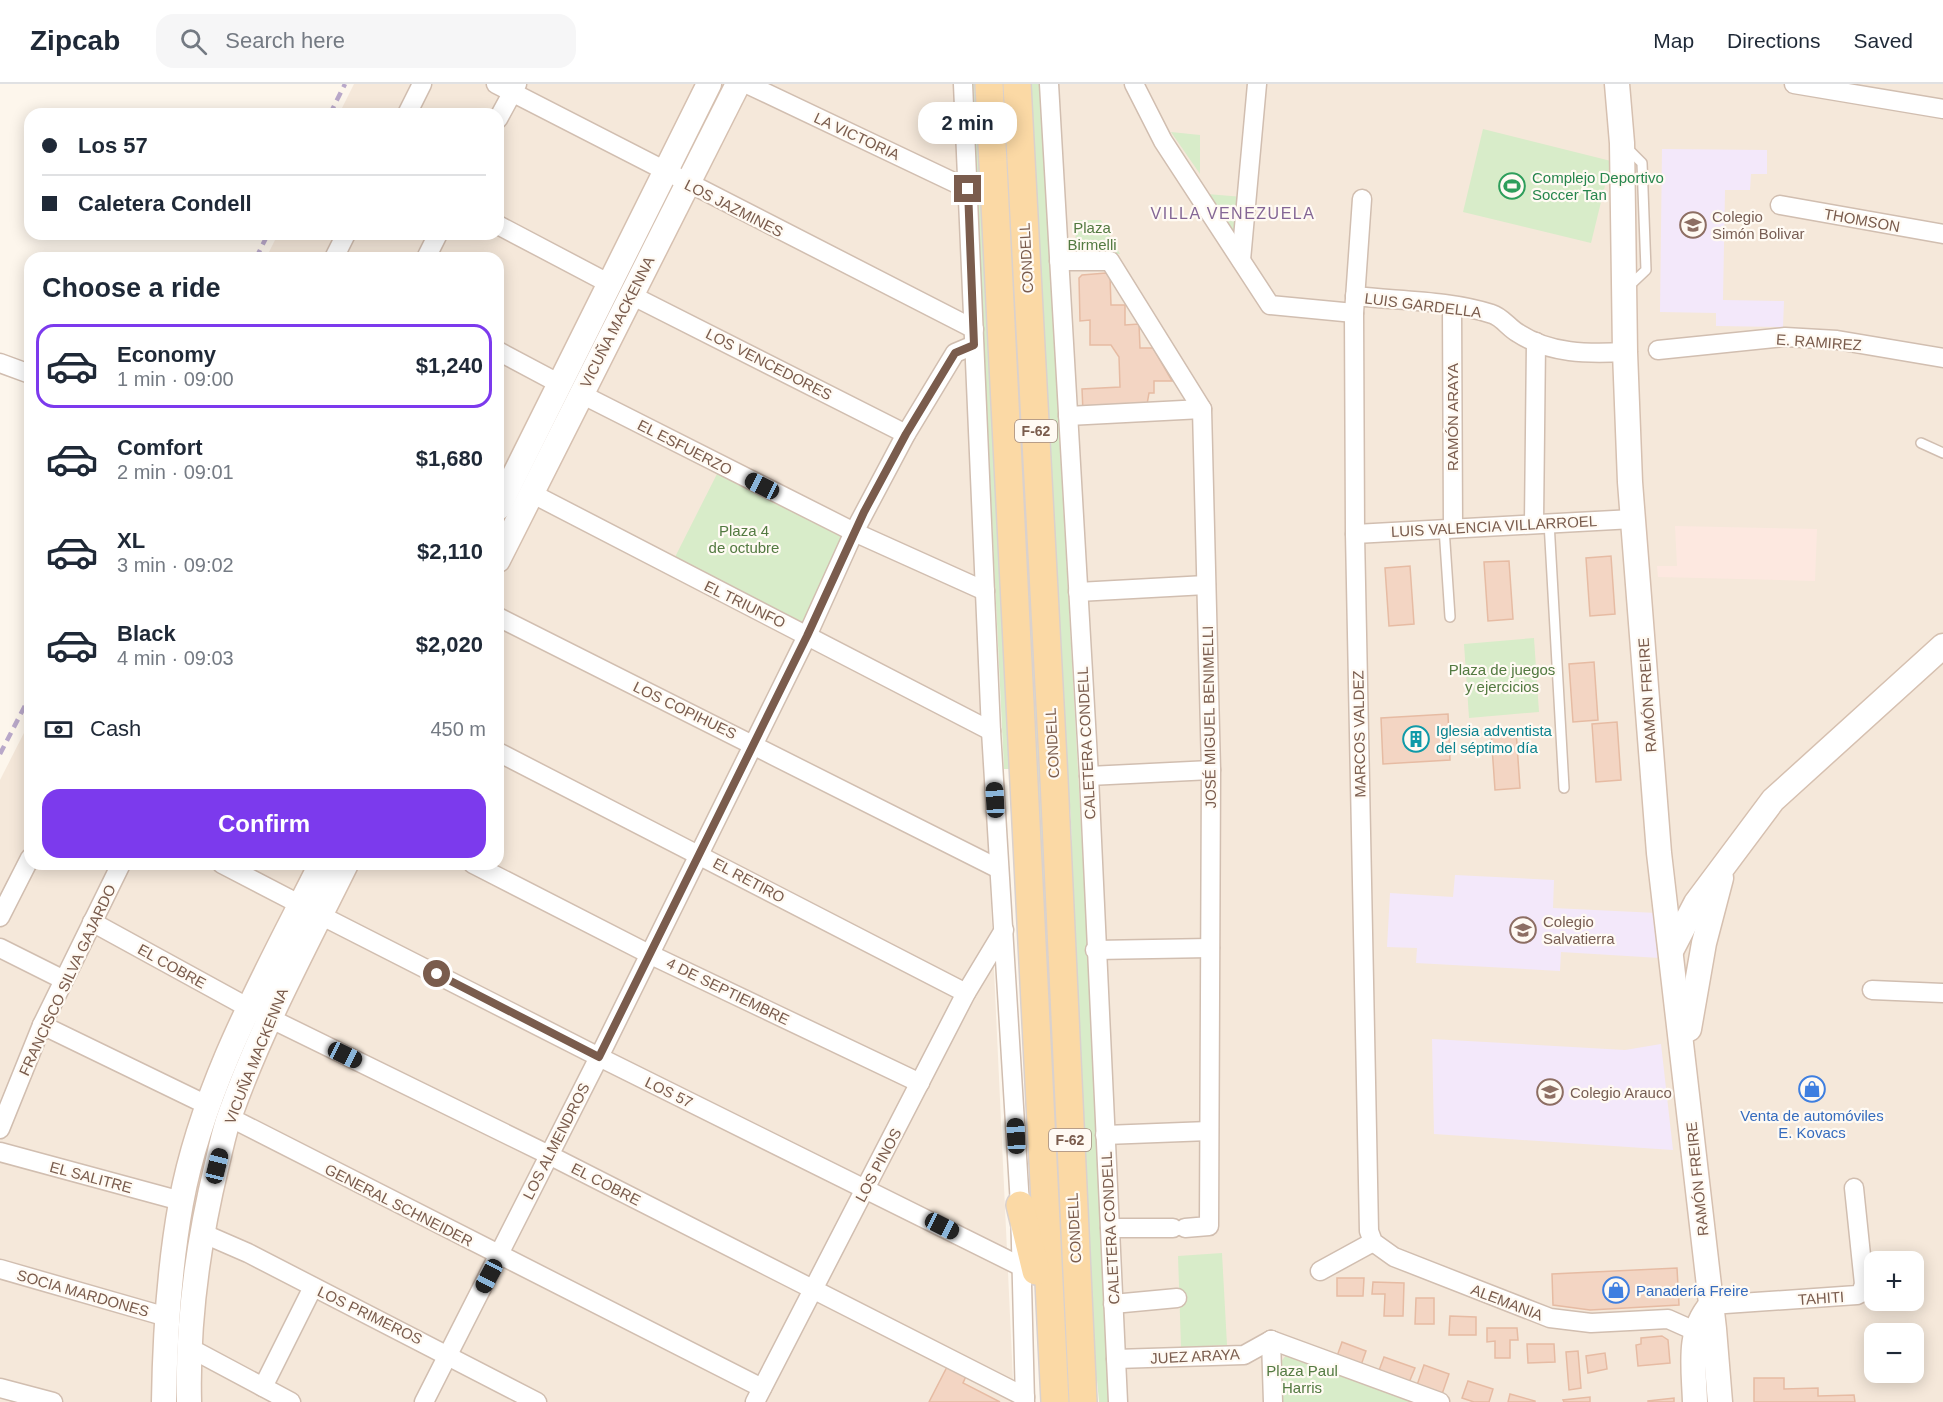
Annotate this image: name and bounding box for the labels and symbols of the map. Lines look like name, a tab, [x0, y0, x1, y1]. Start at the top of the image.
callout: 2 min	[918, 102, 1018, 144]
street label: LA VICTORIA	[812, 109, 902, 163]
place label: Complejo Deportivo Soccer Tan	[1532, 169, 1664, 203]
sports icon: Complejo Deportivo Soccer Tan	[1497, 171, 1527, 201]
route end	[954, 175, 981, 202]
street label: LOS JAZMINES	[682, 176, 786, 240]
district label: VILLA VENEZUELA	[1151, 205, 1315, 222]
street label: THOMSON	[1823, 205, 1901, 235]
place label: Colegio Simón Bolivar	[1712, 208, 1805, 242]
school or university icon: Colegio Simón Bolivar	[1678, 210, 1708, 240]
park label: Plaza Birmelli	[1067, 219, 1117, 253]
street label: CONDELL	[1016, 222, 1036, 294]
street label: VICUÑA MACKENNA	[577, 254, 657, 390]
street label: LUIS GARDELLA	[1364, 289, 1482, 321]
street label: LOS VENCEDORES	[703, 325, 835, 403]
street label: E. RAMIREZ	[1776, 331, 1862, 353]
street label: RAMÓN ARAYA	[1444, 363, 1461, 471]
street label: EL ESFUERZO	[635, 416, 735, 478]
road number: F-62	[1015, 420, 1057, 442]
car	[742, 470, 782, 502]
street label: LUIS VALENCIA VILLARROEL	[1390, 512, 1598, 540]
park label: Plaza 4 de octubre	[709, 522, 779, 556]
street label: EL TRIUNFO	[702, 577, 788, 631]
street label: JOSÉ MIGUEL BENIMELLI	[1199, 625, 1219, 809]
street label: RAMÓN FREIRE	[1635, 637, 1659, 753]
park label: Plaza de juegos y ejercicios	[1449, 661, 1555, 695]
street label: CALETERA CONDELL	[1073, 666, 1099, 820]
street label: MARCOS VALDEZ	[1349, 670, 1369, 798]
street label: LOS COPIHUES	[631, 678, 739, 742]
street label: CONDELL	[1042, 707, 1062, 779]
place label: Iglesia adventista del séptimo día	[1436, 722, 1553, 756]
building icon: Iglesia adventista del séptimo día	[1401, 724, 1431, 754]
car	[985, 782, 1005, 818]
street label: EL RETIRO	[710, 854, 788, 906]
street label: FRANCISCO SILVA GAJARDO	[15, 882, 119, 1078]
place label: Colegio Salvatierra	[1543, 913, 1615, 947]
school or university icon: Colegio Salvatierra	[1508, 915, 1538, 945]
street label: EL COBRE	[135, 940, 209, 992]
street label: 4 DE SEPTIEMBRE	[664, 954, 792, 1028]
route start	[423, 960, 450, 987]
street label: VICUÑA MACKENNA	[221, 986, 291, 1126]
car	[325, 1039, 365, 1071]
street label: LOS 57	[642, 1073, 696, 1111]
shop icon: Venta de automóviles E. Kovacs	[1797, 1074, 1827, 1104]
school or university icon: Colegio Arauco	[1535, 1077, 1565, 1107]
street label: LOS ALMENDROS	[519, 1080, 593, 1202]
place label: Colegio Arauco	[1570, 1084, 1672, 1101]
place label: Venta de automóviles E. Kovacs	[1740, 1107, 1884, 1141]
car	[1006, 1118, 1026, 1154]
street label: RAMÓN FREIRE	[1683, 1121, 1711, 1237]
street label: LOS PINOS	[852, 1125, 904, 1205]
road number: F-62	[1049, 1129, 1091, 1151]
car	[204, 1146, 230, 1186]
street label: CALETERA CONDELL	[1097, 1151, 1123, 1305]
street label: EL SALITRE	[48, 1158, 134, 1196]
street label: EL COBRE	[569, 1159, 643, 1209]
street label: GENERAL SCHNEIDER	[322, 1160, 476, 1250]
street label: CONDELL	[1064, 1192, 1084, 1264]
car	[922, 1210, 962, 1242]
car	[473, 1256, 505, 1296]
street label: SOCIA MARDONES	[15, 1266, 151, 1320]
shop icon: Panadería Freire	[1601, 1275, 1631, 1305]
street label: ALEMANIA	[1469, 1280, 1545, 1324]
street label: LOS PRIMEROS	[315, 1282, 425, 1348]
place label: Panadería Freire	[1636, 1282, 1749, 1299]
street label: TAHITI	[1797, 1288, 1845, 1308]
street label: JUEZ ARAYA	[1150, 1345, 1240, 1367]
park label: Plaza Paul Harris	[1266, 1362, 1338, 1396]

